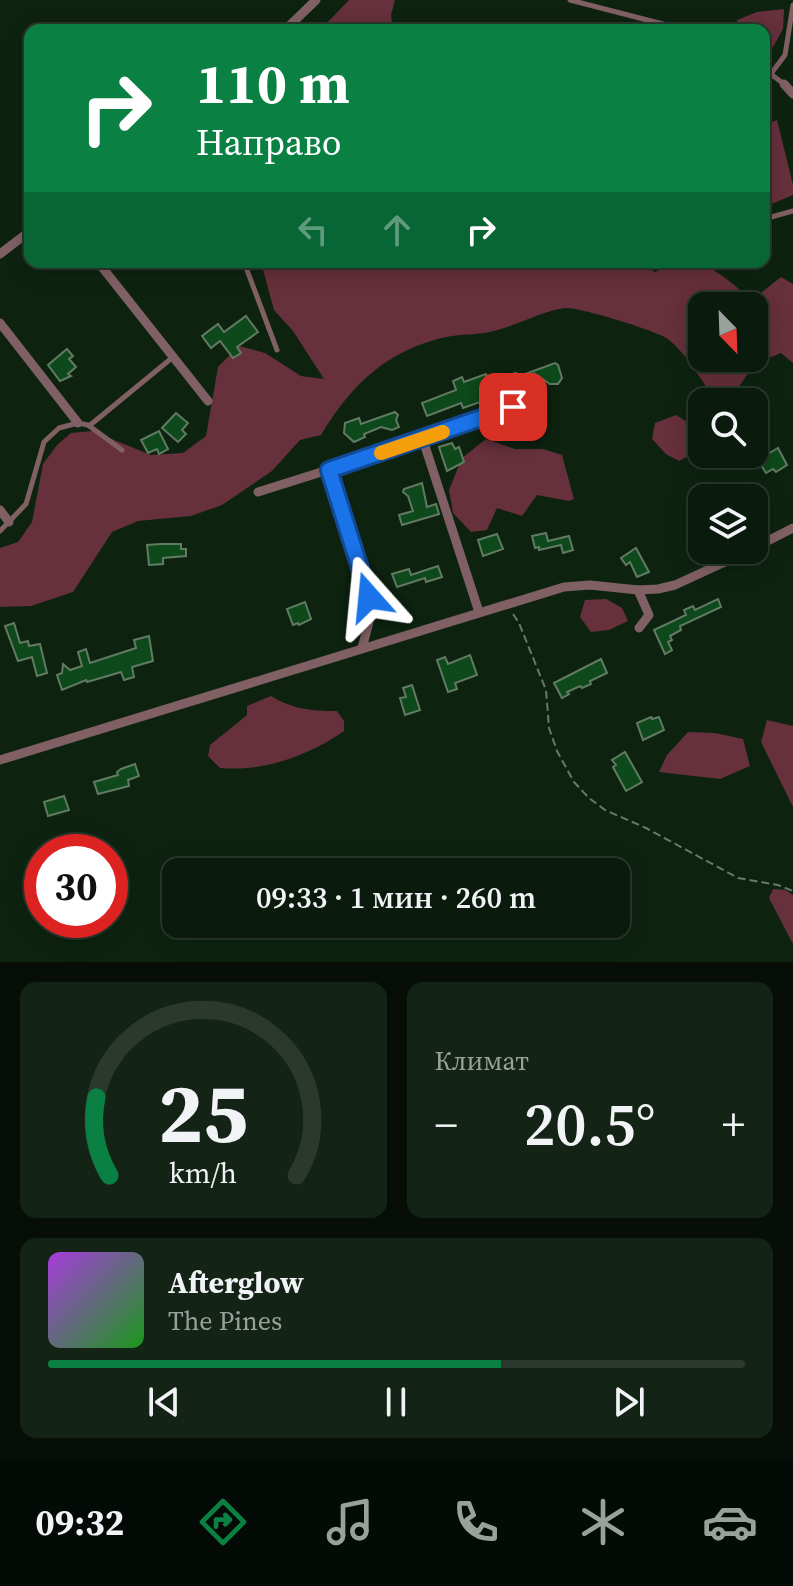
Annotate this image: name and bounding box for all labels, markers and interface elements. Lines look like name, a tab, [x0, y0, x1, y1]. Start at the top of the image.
text: 110 m	[196, 45, 350, 122]
icon: right	[64, 56, 168, 160]
text: Направо	[196, 118, 341, 167]
icon: left	[291, 208, 335, 252]
icon: ahead	[375, 208, 419, 252]
icon: right	[459, 208, 503, 252]
north arrow	[688, 292, 768, 372]
map controls	[688, 292, 768, 564]
pin	[479, 373, 547, 441]
icon: arrive	[491, 385, 535, 429]
button: search	[688, 388, 768, 468]
button: layers	[688, 484, 768, 564]
position arrow	[327, 555, 411, 639]
speed limit sign: 30	[24, 834, 128, 938]
text: 09:33 · 1 мин · 260 m	[256, 877, 536, 918]
text: Климат	[435, 1043, 529, 1079]
text: 25	[158, 1056, 248, 1170]
text: 20.5°	[524, 1083, 655, 1165]
text: −	[435, 1094, 458, 1155]
text: +	[722, 1094, 745, 1155]
text: km/h	[169, 1153, 237, 1193]
text: Afterglow	[168, 1262, 304, 1303]
text: The Pines	[168, 1303, 282, 1339]
icon: previous	[142, 1380, 186, 1424]
icon: pause	[374, 1380, 418, 1424]
icon: next	[607, 1380, 651, 1424]
icon: directions	[195, 1494, 251, 1550]
icon: music	[322, 1494, 378, 1550]
icon: phone	[448, 1494, 504, 1550]
icon: climate	[575, 1494, 631, 1550]
icon: car	[702, 1494, 758, 1550]
text: 09:32	[35, 1498, 124, 1547]

